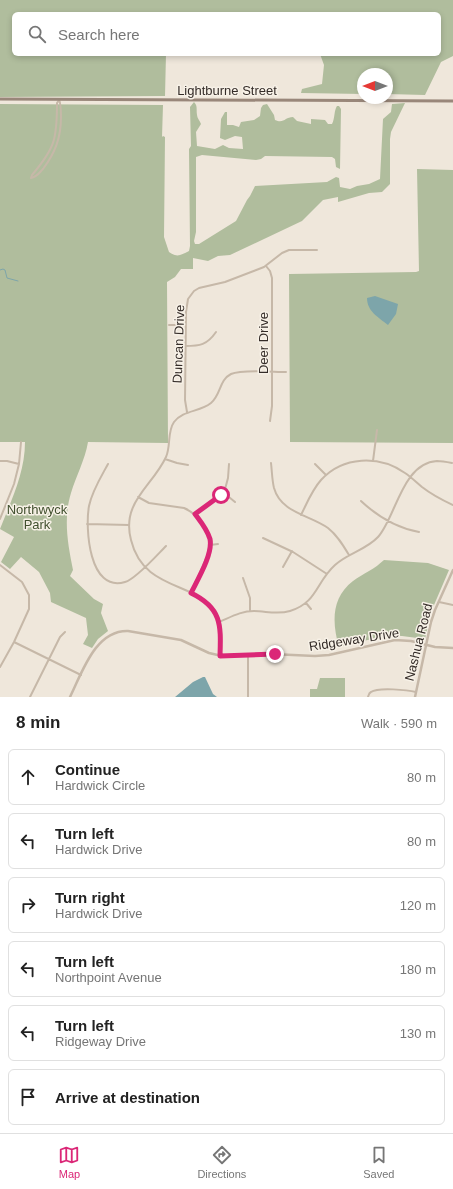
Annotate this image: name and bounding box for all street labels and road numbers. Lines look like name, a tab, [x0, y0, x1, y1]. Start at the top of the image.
street label: Lightburne Street	[177, 83, 277, 98]
street label: Duncan Drive	[170, 304, 187, 384]
street label: Deer Drive	[256, 312, 271, 374]
street label: Nashua Road	[402, 602, 435, 683]
street label: Ridgeway Drive	[308, 625, 400, 654]

